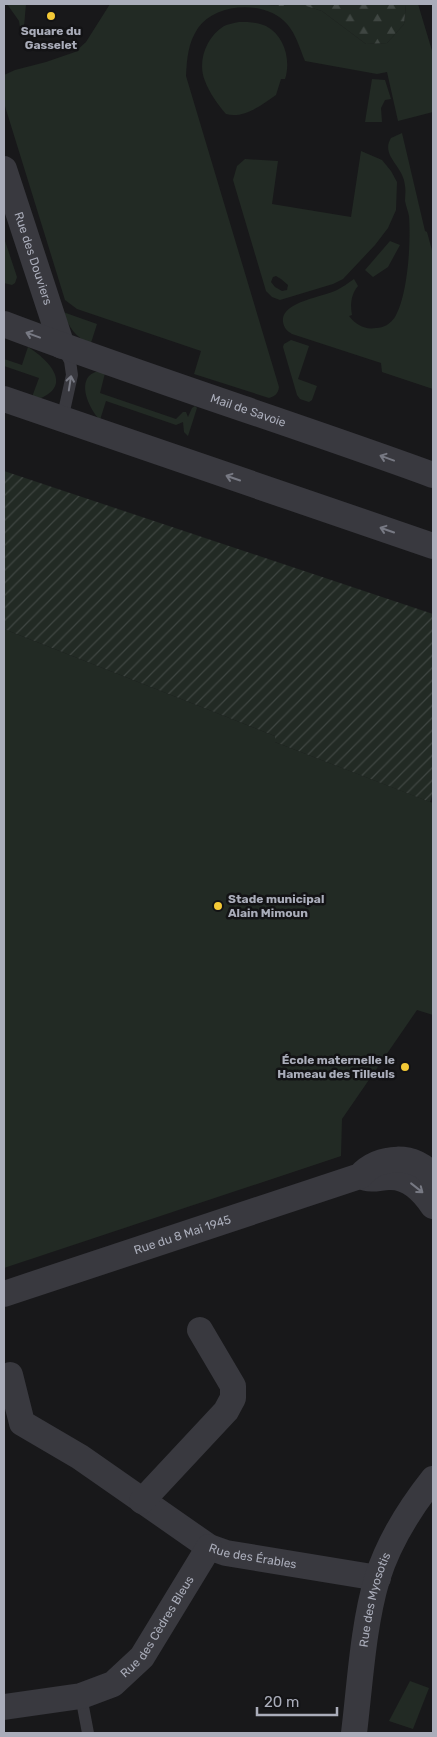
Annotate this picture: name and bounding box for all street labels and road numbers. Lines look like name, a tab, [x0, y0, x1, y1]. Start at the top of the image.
street label: Rue des Douviers	[11, 210, 55, 307]
street label: Mail de Savoie	[209, 391, 288, 430]
street label: Rue du 8 Mai 1945	[132, 1212, 233, 1257]
street label: Rue des Érables	[207, 1541, 298, 1572]
street label: Rue des Myosotis	[357, 1550, 393, 1648]
street label: Rue des Cèdres Bleus	[117, 1573, 197, 1681]

